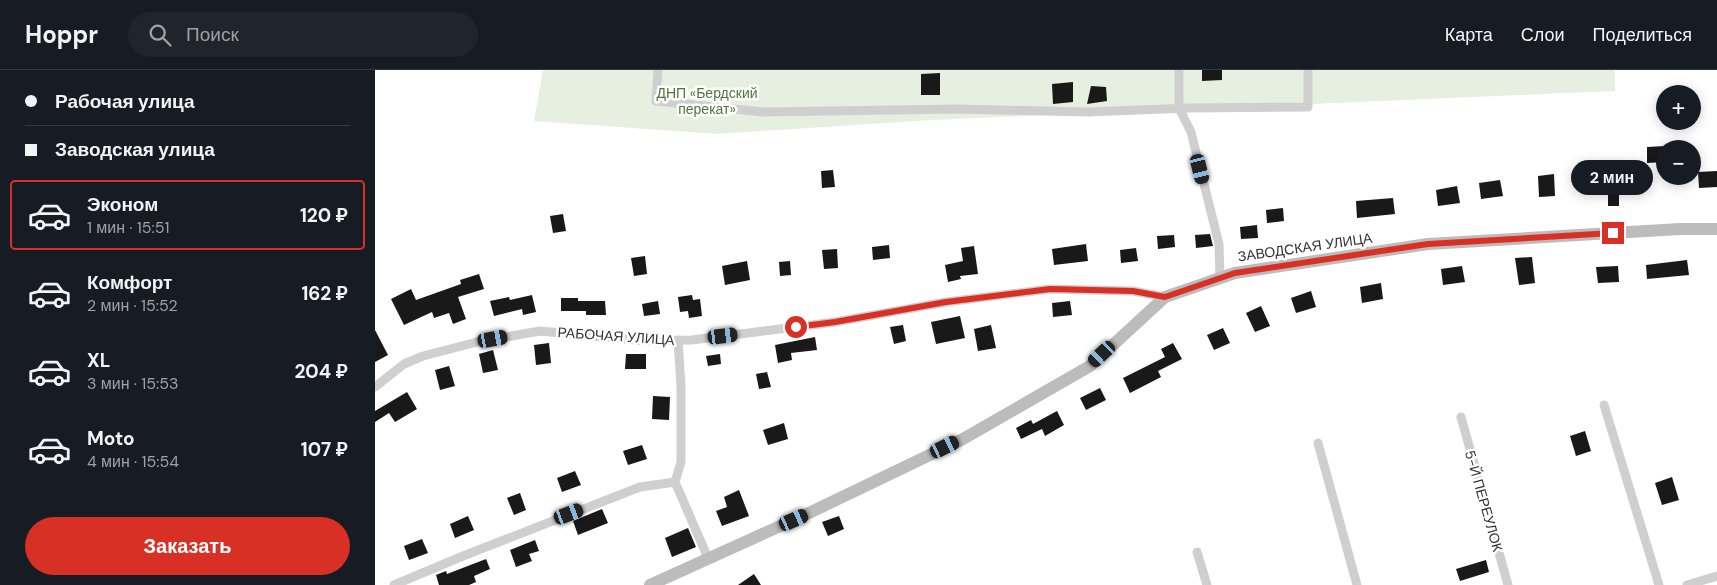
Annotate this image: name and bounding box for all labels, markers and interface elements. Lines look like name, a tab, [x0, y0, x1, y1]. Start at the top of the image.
search box	[128, 12, 478, 57]
text: Hoppr	[25, 19, 98, 50]
icon: search	[146, 21, 174, 49]
text: Поиск	[186, 22, 239, 47]
text: Карта	[1445, 23, 1493, 47]
text: Слои	[1521, 23, 1565, 47]
text: Поделиться	[1593, 23, 1692, 47]
park label: ДНП «Бердский перекат»	[656, 84, 758, 118]
map controls	[1656, 85, 1701, 185]
button: +	[1656, 85, 1701, 130]
text: Рабочая улица	[55, 89, 195, 114]
text: Заводская улица	[55, 137, 215, 162]
button: −	[1656, 140, 1701, 185]
car	[1189, 153, 1210, 185]
callout: 2 мин	[1572, 160, 1654, 196]
text: 2 мин	[1590, 167, 1634, 188]
text: Эконом	[87, 192, 158, 217]
icon: car	[27, 193, 72, 238]
text: 120 ₽	[300, 203, 348, 228]
text: 1 мин · 15:51	[87, 217, 169, 238]
route end	[1602, 222, 1624, 244]
street label: ЗАВОДСКАЯ УЛИЦА	[1237, 229, 1374, 265]
text: Комфорт	[87, 270, 172, 295]
icon: car	[27, 271, 72, 316]
text: 162 ₽	[301, 281, 348, 306]
text: 2 мин · 15:52	[87, 295, 178, 316]
route start	[785, 316, 807, 338]
street label: РАБОЧАЯ УЛИЦА	[557, 323, 676, 349]
car	[707, 327, 738, 345]
car	[476, 329, 509, 349]
car	[1085, 338, 1118, 370]
text: XL	[87, 348, 110, 373]
icon: car	[27, 349, 72, 394]
text: 204 ₽	[294, 359, 348, 384]
text: 3 мин · 15:53	[87, 373, 178, 394]
text: Moto	[87, 426, 135, 451]
icon: car	[27, 427, 72, 472]
car	[928, 434, 961, 460]
text: 107 ₽	[301, 437, 348, 462]
street label: 5-Й ПЕРЕУЛОК	[1461, 448, 1507, 555]
text: 4 мин · 15:54	[87, 451, 179, 472]
car	[552, 502, 585, 526]
car	[777, 507, 810, 533]
button: Заказать	[25, 517, 350, 575]

